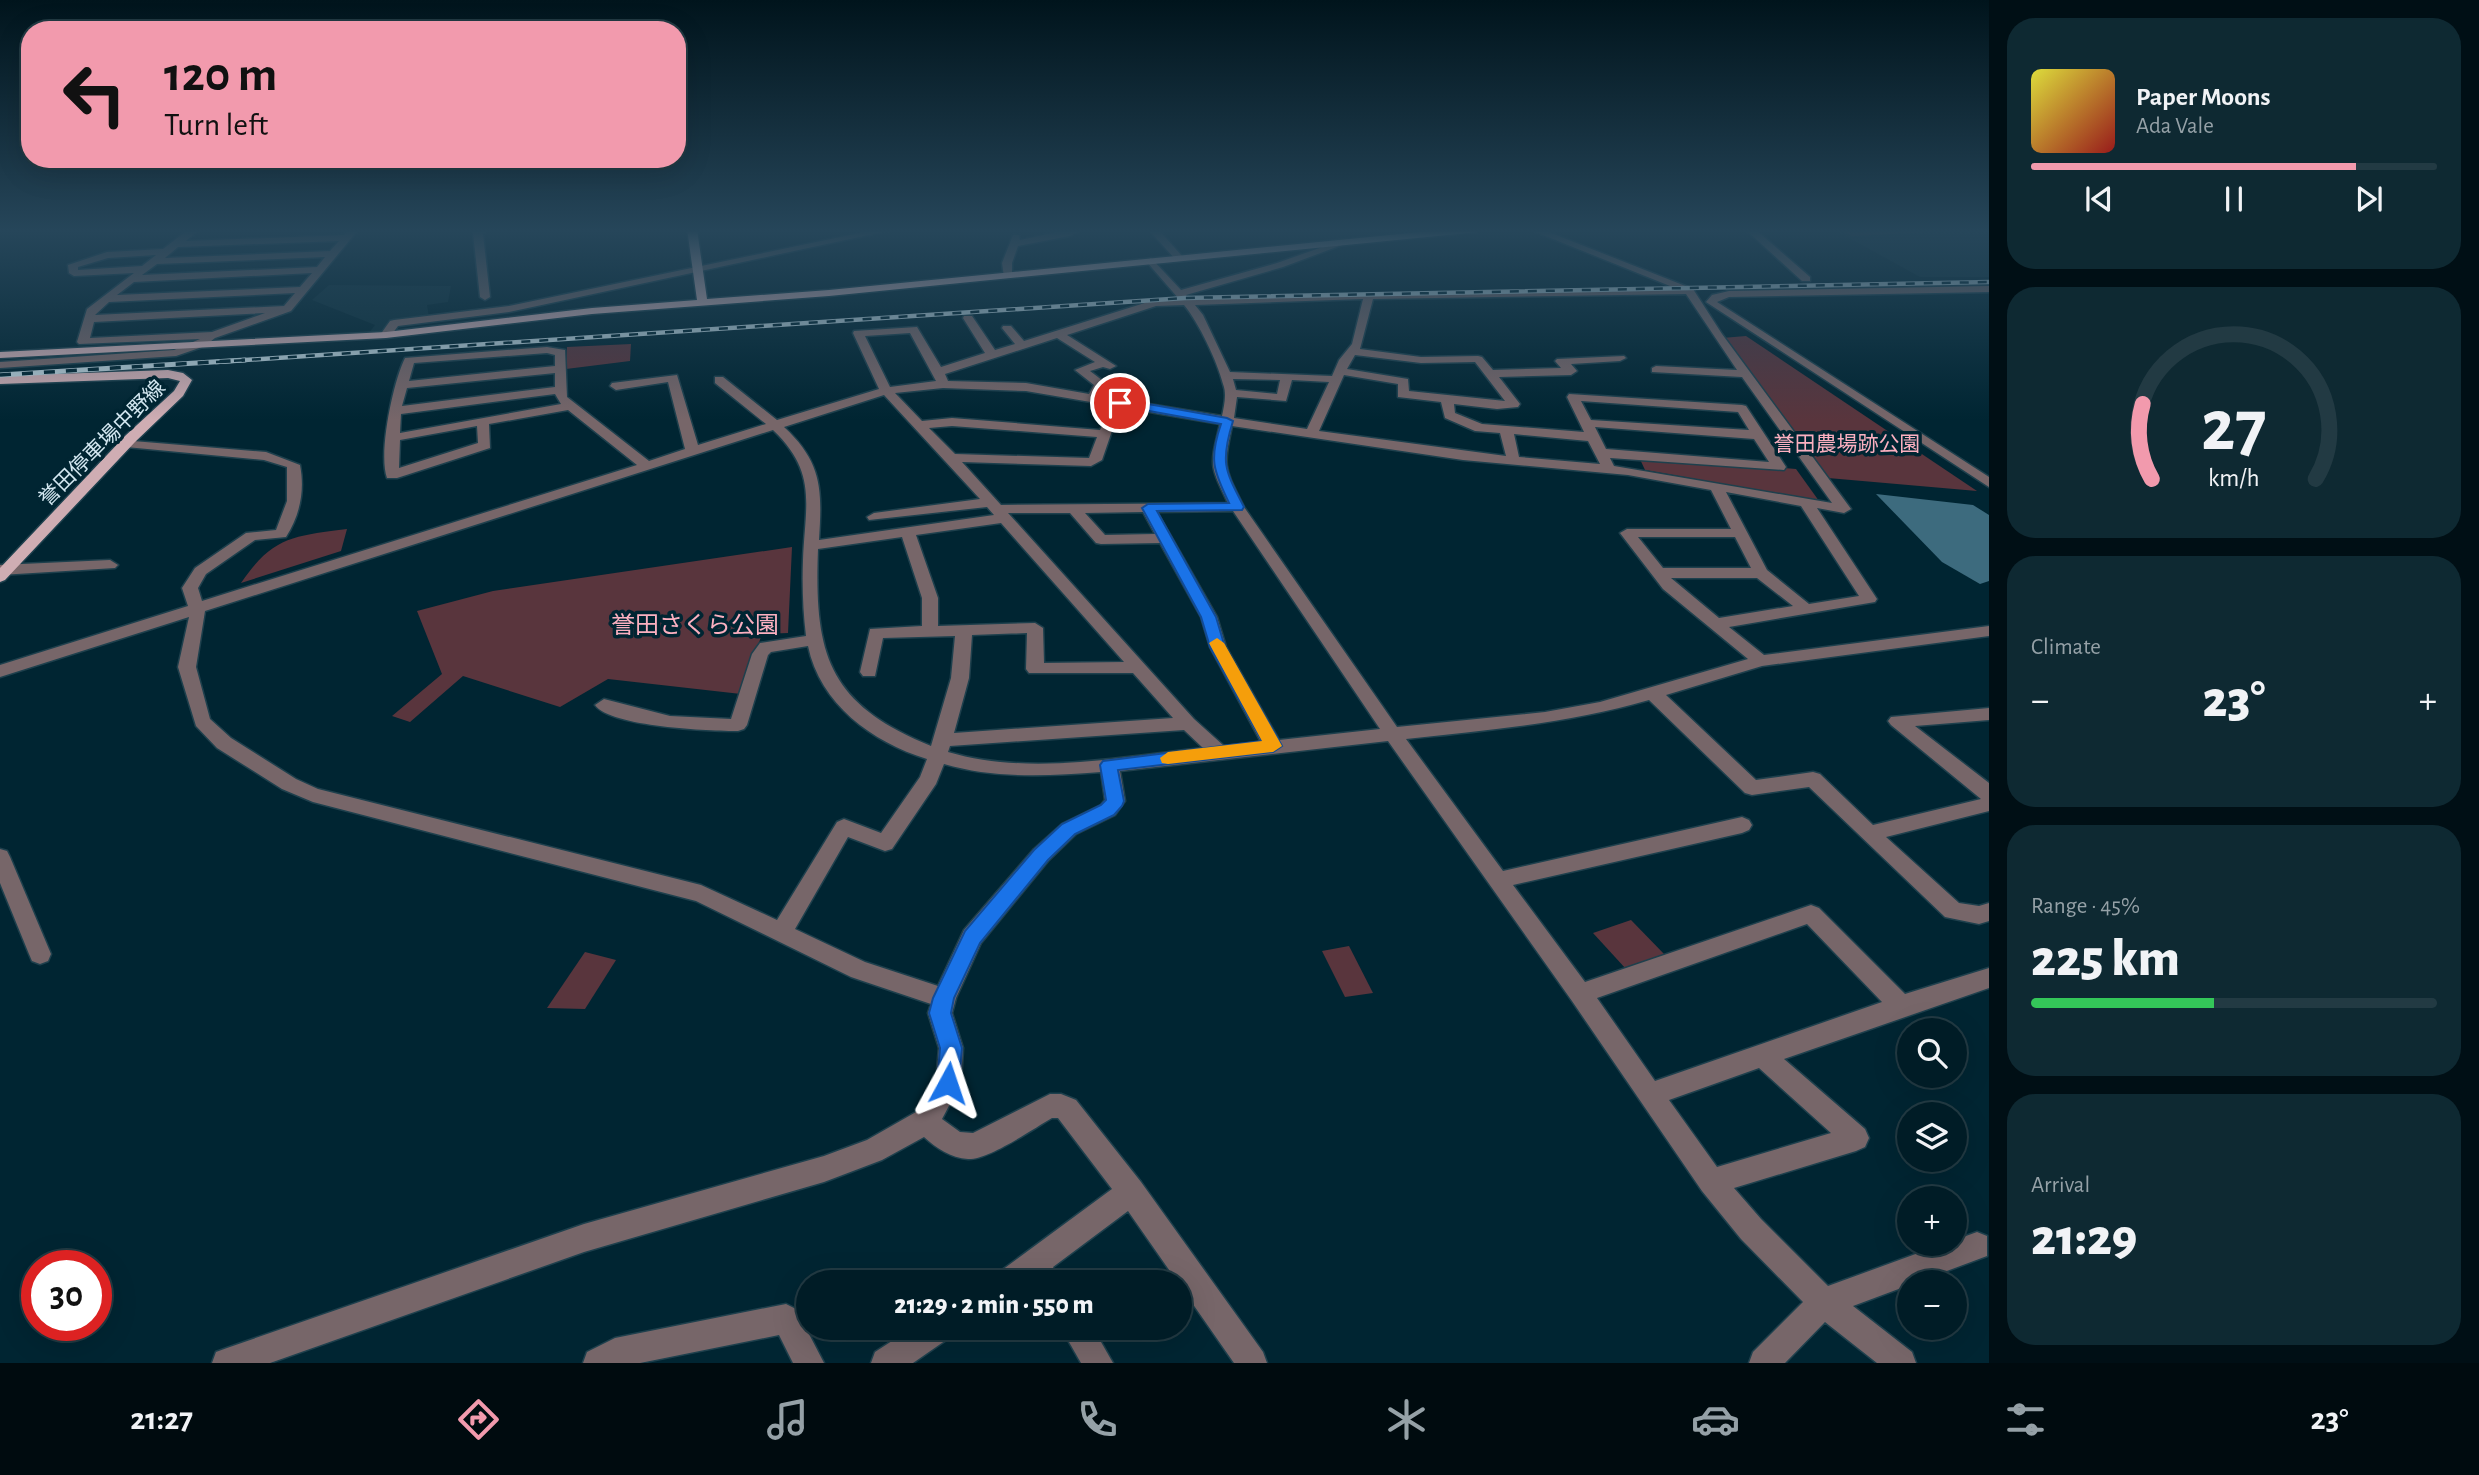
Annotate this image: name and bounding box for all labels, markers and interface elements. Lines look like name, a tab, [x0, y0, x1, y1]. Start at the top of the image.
icon: left	[49, 49, 140, 140]
text: 120 m	[164, 51, 277, 100]
text: Paper Moons	[2136, 84, 2271, 110]
text: Turn left	[164, 109, 268, 141]
text: Ada Vale	[2136, 115, 2214, 138]
icon: previous	[2080, 180, 2118, 218]
icon: pause	[2215, 180, 2253, 218]
icon: next	[2350, 180, 2388, 218]
pin	[1090, 373, 1150, 433]
street label: 誉田停車場中野線	[35, 376, 169, 510]
icon: arrive	[1101, 384, 1139, 422]
text: 27	[2201, 391, 2267, 464]
park label: 誉田農場跡公園	[1774, 433, 1921, 455]
text: km/h	[2208, 465, 2260, 490]
park label: 誉田さくら公園	[611, 613, 779, 638]
text: Climate	[2031, 636, 2101, 659]
text: 23°	[2203, 674, 2265, 726]
text: −	[2031, 682, 2049, 720]
text: +	[2419, 682, 2437, 720]
text: Range · 45%	[2031, 895, 2140, 918]
text: 225 km	[2031, 933, 2180, 985]
map controls	[1897, 1018, 1967, 1340]
button: search	[1897, 1018, 1967, 1088]
position arrow	[911, 1046, 985, 1120]
button: layers	[1897, 1102, 1967, 1172]
text: Arrival	[2031, 1174, 2090, 1197]
button: +	[1897, 1186, 1967, 1256]
text: 21:29	[2031, 1212, 2137, 1264]
speed limit sign: 30	[21, 1250, 112, 1341]
button: −	[1897, 1270, 1967, 1340]
text: 21:29 · 2 min · 550 m	[894, 1292, 1094, 1318]
icon: directions	[454, 1395, 503, 1444]
icon: music	[763, 1395, 812, 1444]
icon: phone	[1073, 1395, 1122, 1444]
icon: climate	[1382, 1395, 1431, 1444]
icon: car	[1691, 1395, 1740, 1444]
icon: filters	[2001, 1395, 2050, 1444]
text: 21:27	[130, 1403, 193, 1435]
text: 23°	[2310, 1403, 2349, 1435]

